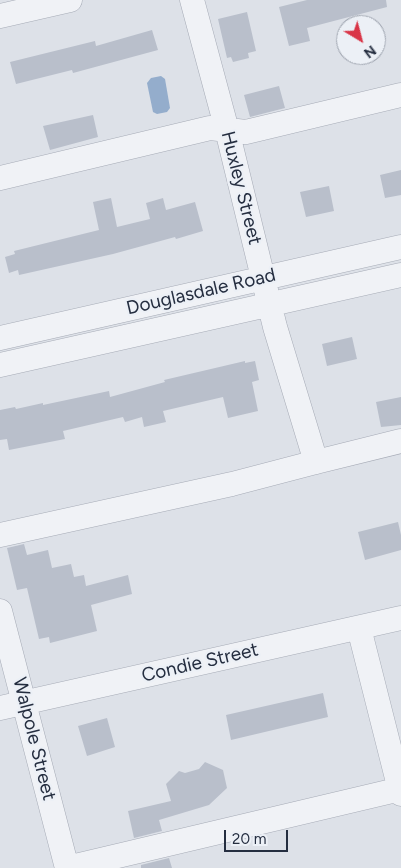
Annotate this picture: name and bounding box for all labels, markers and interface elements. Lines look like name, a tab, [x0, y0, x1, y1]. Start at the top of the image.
north arrow	[336, 15, 386, 65]
text: N	[360, 42, 379, 62]
street label: Huxley Street	[216, 129, 266, 247]
street label: Douglasdale Road	[124, 264, 278, 320]
street label: Condie Street	[139, 638, 261, 688]
street label: Walpole Street	[8, 675, 60, 803]
scale bar	[226, 820, 290, 852]
text: 20 m	[232, 830, 266, 848]

